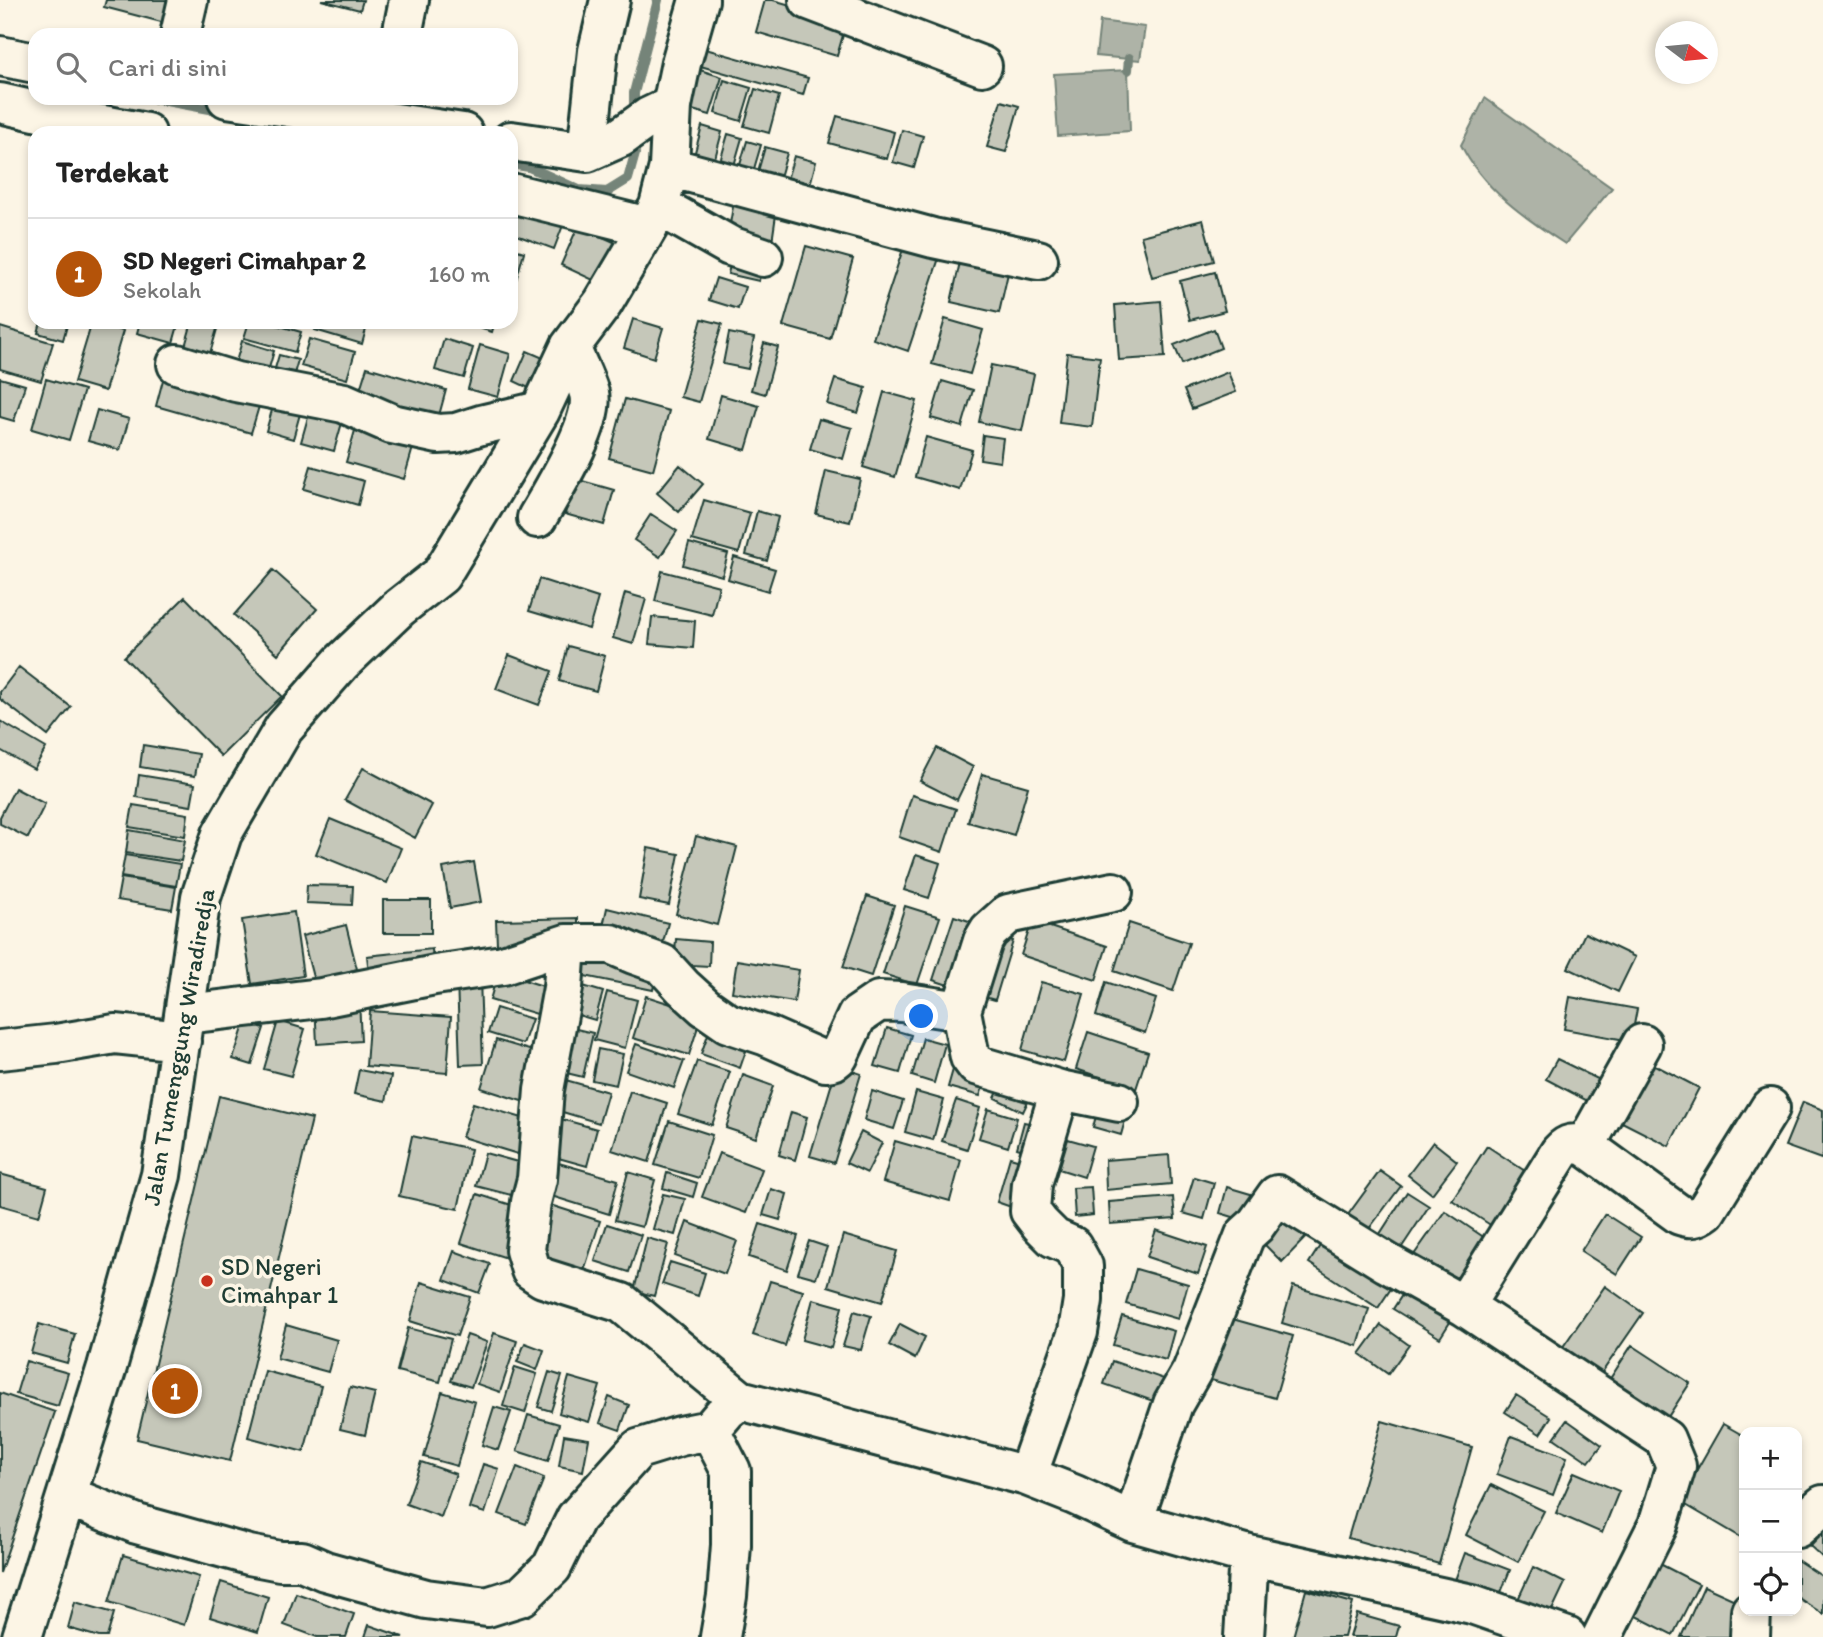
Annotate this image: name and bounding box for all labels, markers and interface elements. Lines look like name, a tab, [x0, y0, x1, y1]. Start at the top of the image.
north arrow	[1655, 21, 1718, 84]
search box	[28, 28, 518, 105]
icon: search	[52, 48, 90, 86]
text: Cari di sini	[108, 51, 227, 83]
text: Terdekat	[56, 153, 169, 190]
text: SD Negeri Cimahpar 2	[123, 244, 366, 276]
text: 1	[74, 260, 84, 288]
text: 160 m	[428, 260, 490, 288]
text: Sekolah	[123, 276, 201, 304]
street label: Jalan Tumenggung Wiradiredja	[136, 886, 221, 1208]
your location	[904, 999, 938, 1033]
place label: SD Negeri Cimahpar 1	[221, 1252, 338, 1309]
marker: SD Negeri Cimahpar 1	[199, 1273, 215, 1289]
pin: 1	[152, 1365, 198, 1417]
map controls	[1739, 1427, 1802, 1616]
button: +	[1739, 1427, 1802, 1490]
button: −	[1739, 1490, 1802, 1553]
button: locate	[1739, 1553, 1802, 1616]

